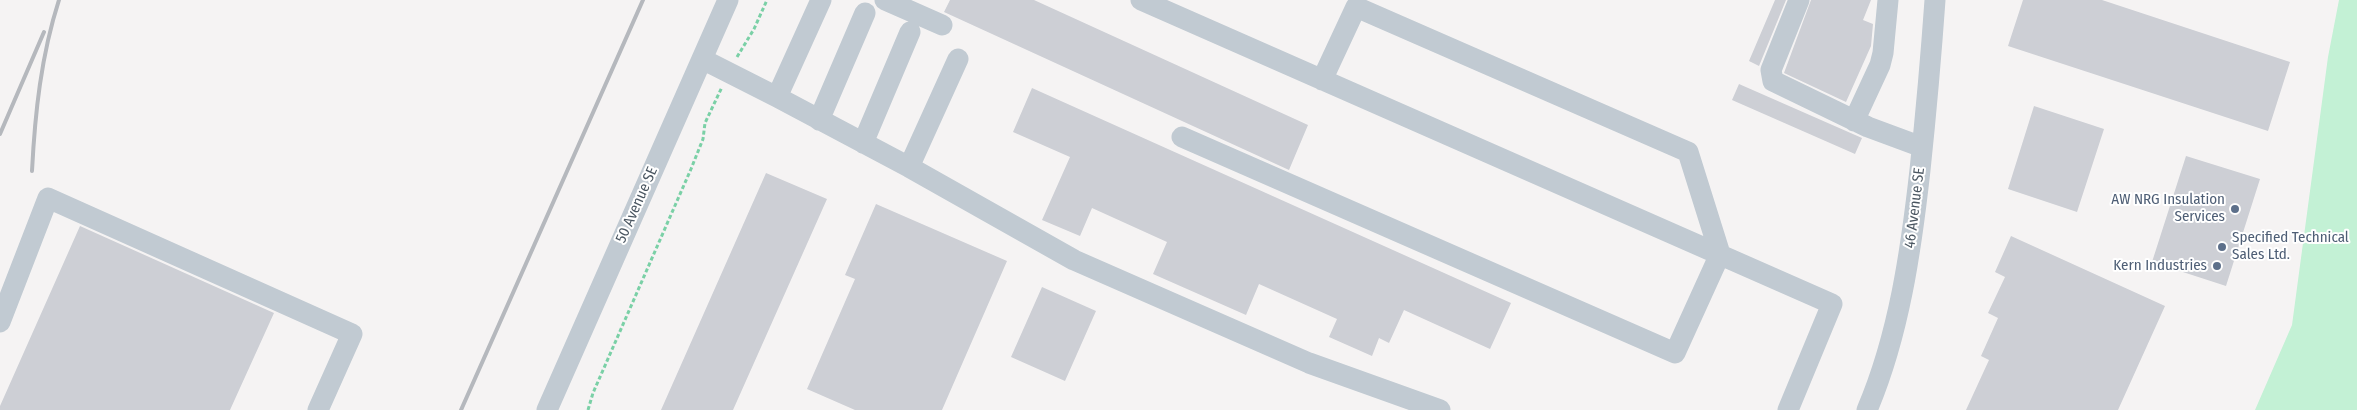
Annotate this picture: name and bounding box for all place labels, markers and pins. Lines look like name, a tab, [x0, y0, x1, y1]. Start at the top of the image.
place label: AW NRG Insulation Services	[2111, 191, 2225, 226]
marker: AW NRG Insulation Services	[2229, 203, 2241, 215]
place label: Specified Technical Sales Ltd.	[2232, 229, 2349, 264]
marker: Specified Technical Sales Ltd.	[2216, 241, 2228, 253]
place label: Kern Industries	[2113, 257, 2207, 275]
marker: Kern Industries	[2211, 260, 2223, 272]

